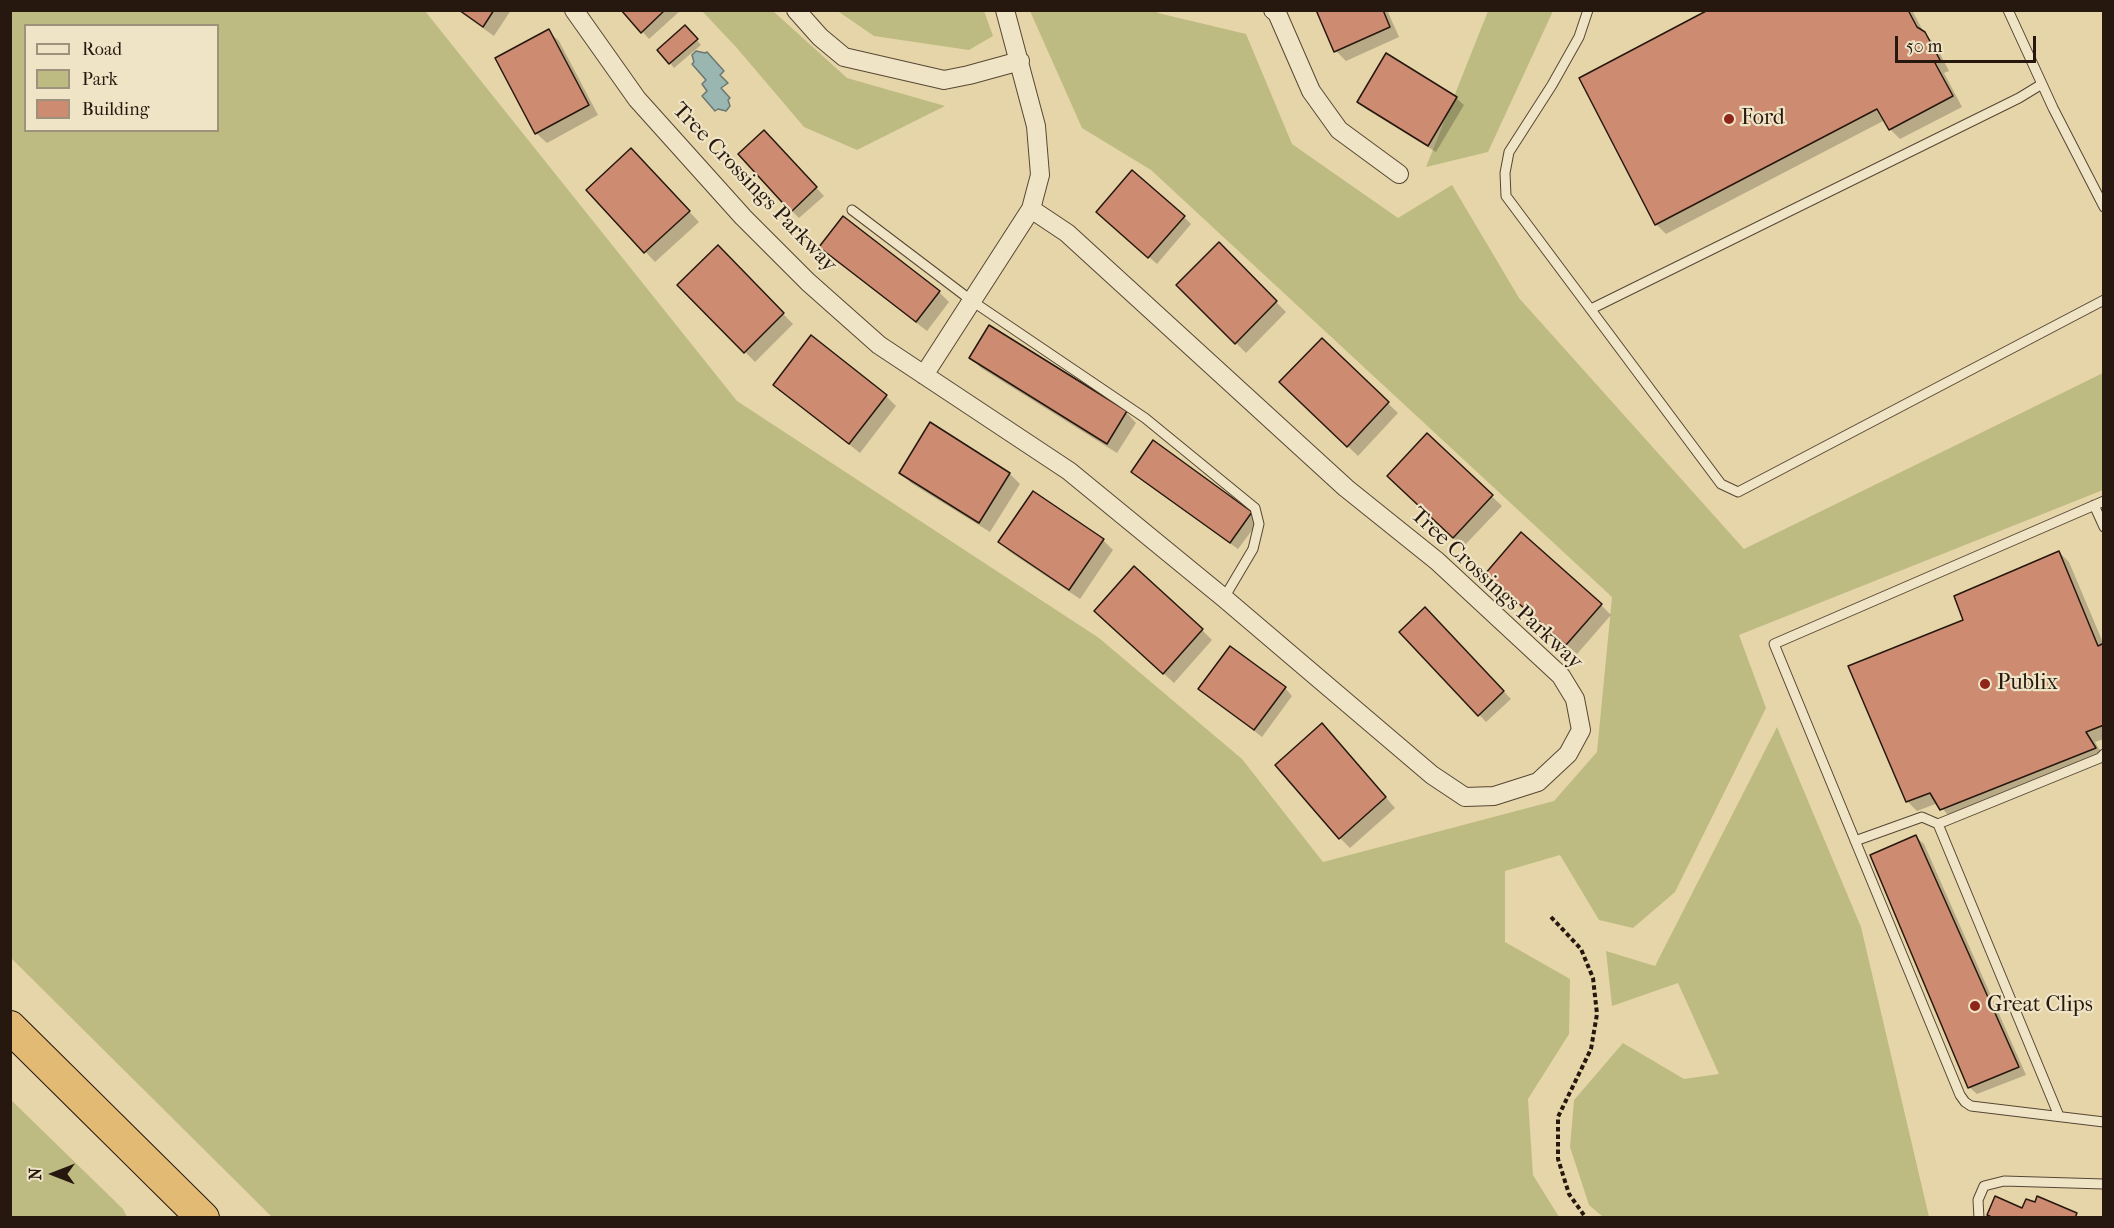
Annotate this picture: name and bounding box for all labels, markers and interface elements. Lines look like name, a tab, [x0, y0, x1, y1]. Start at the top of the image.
legend	[24, 24, 219, 132]
scale bar	[1898, 24, 2039, 62]
text: 50 m	[1906, 36, 1942, 57]
text: Road	[82, 39, 122, 60]
text: Park	[82, 69, 118, 90]
street label: Tree Crossings Parkway	[666, 98, 842, 278]
text: Building	[82, 99, 149, 120]
place label: Ford	[1741, 106, 1785, 132]
marker: Ford	[1722, 112, 1736, 126]
street label: Tree Crossings Parkway	[1404, 502, 1588, 676]
place label: Publix	[1997, 671, 2058, 697]
marker: Publix	[1978, 677, 1992, 691]
place label: Great Clips	[1987, 993, 2093, 1019]
marker: Great Clips	[1968, 999, 1982, 1013]
north arrow	[24, 1144, 84, 1204]
text: N	[26, 1168, 45, 1180]

